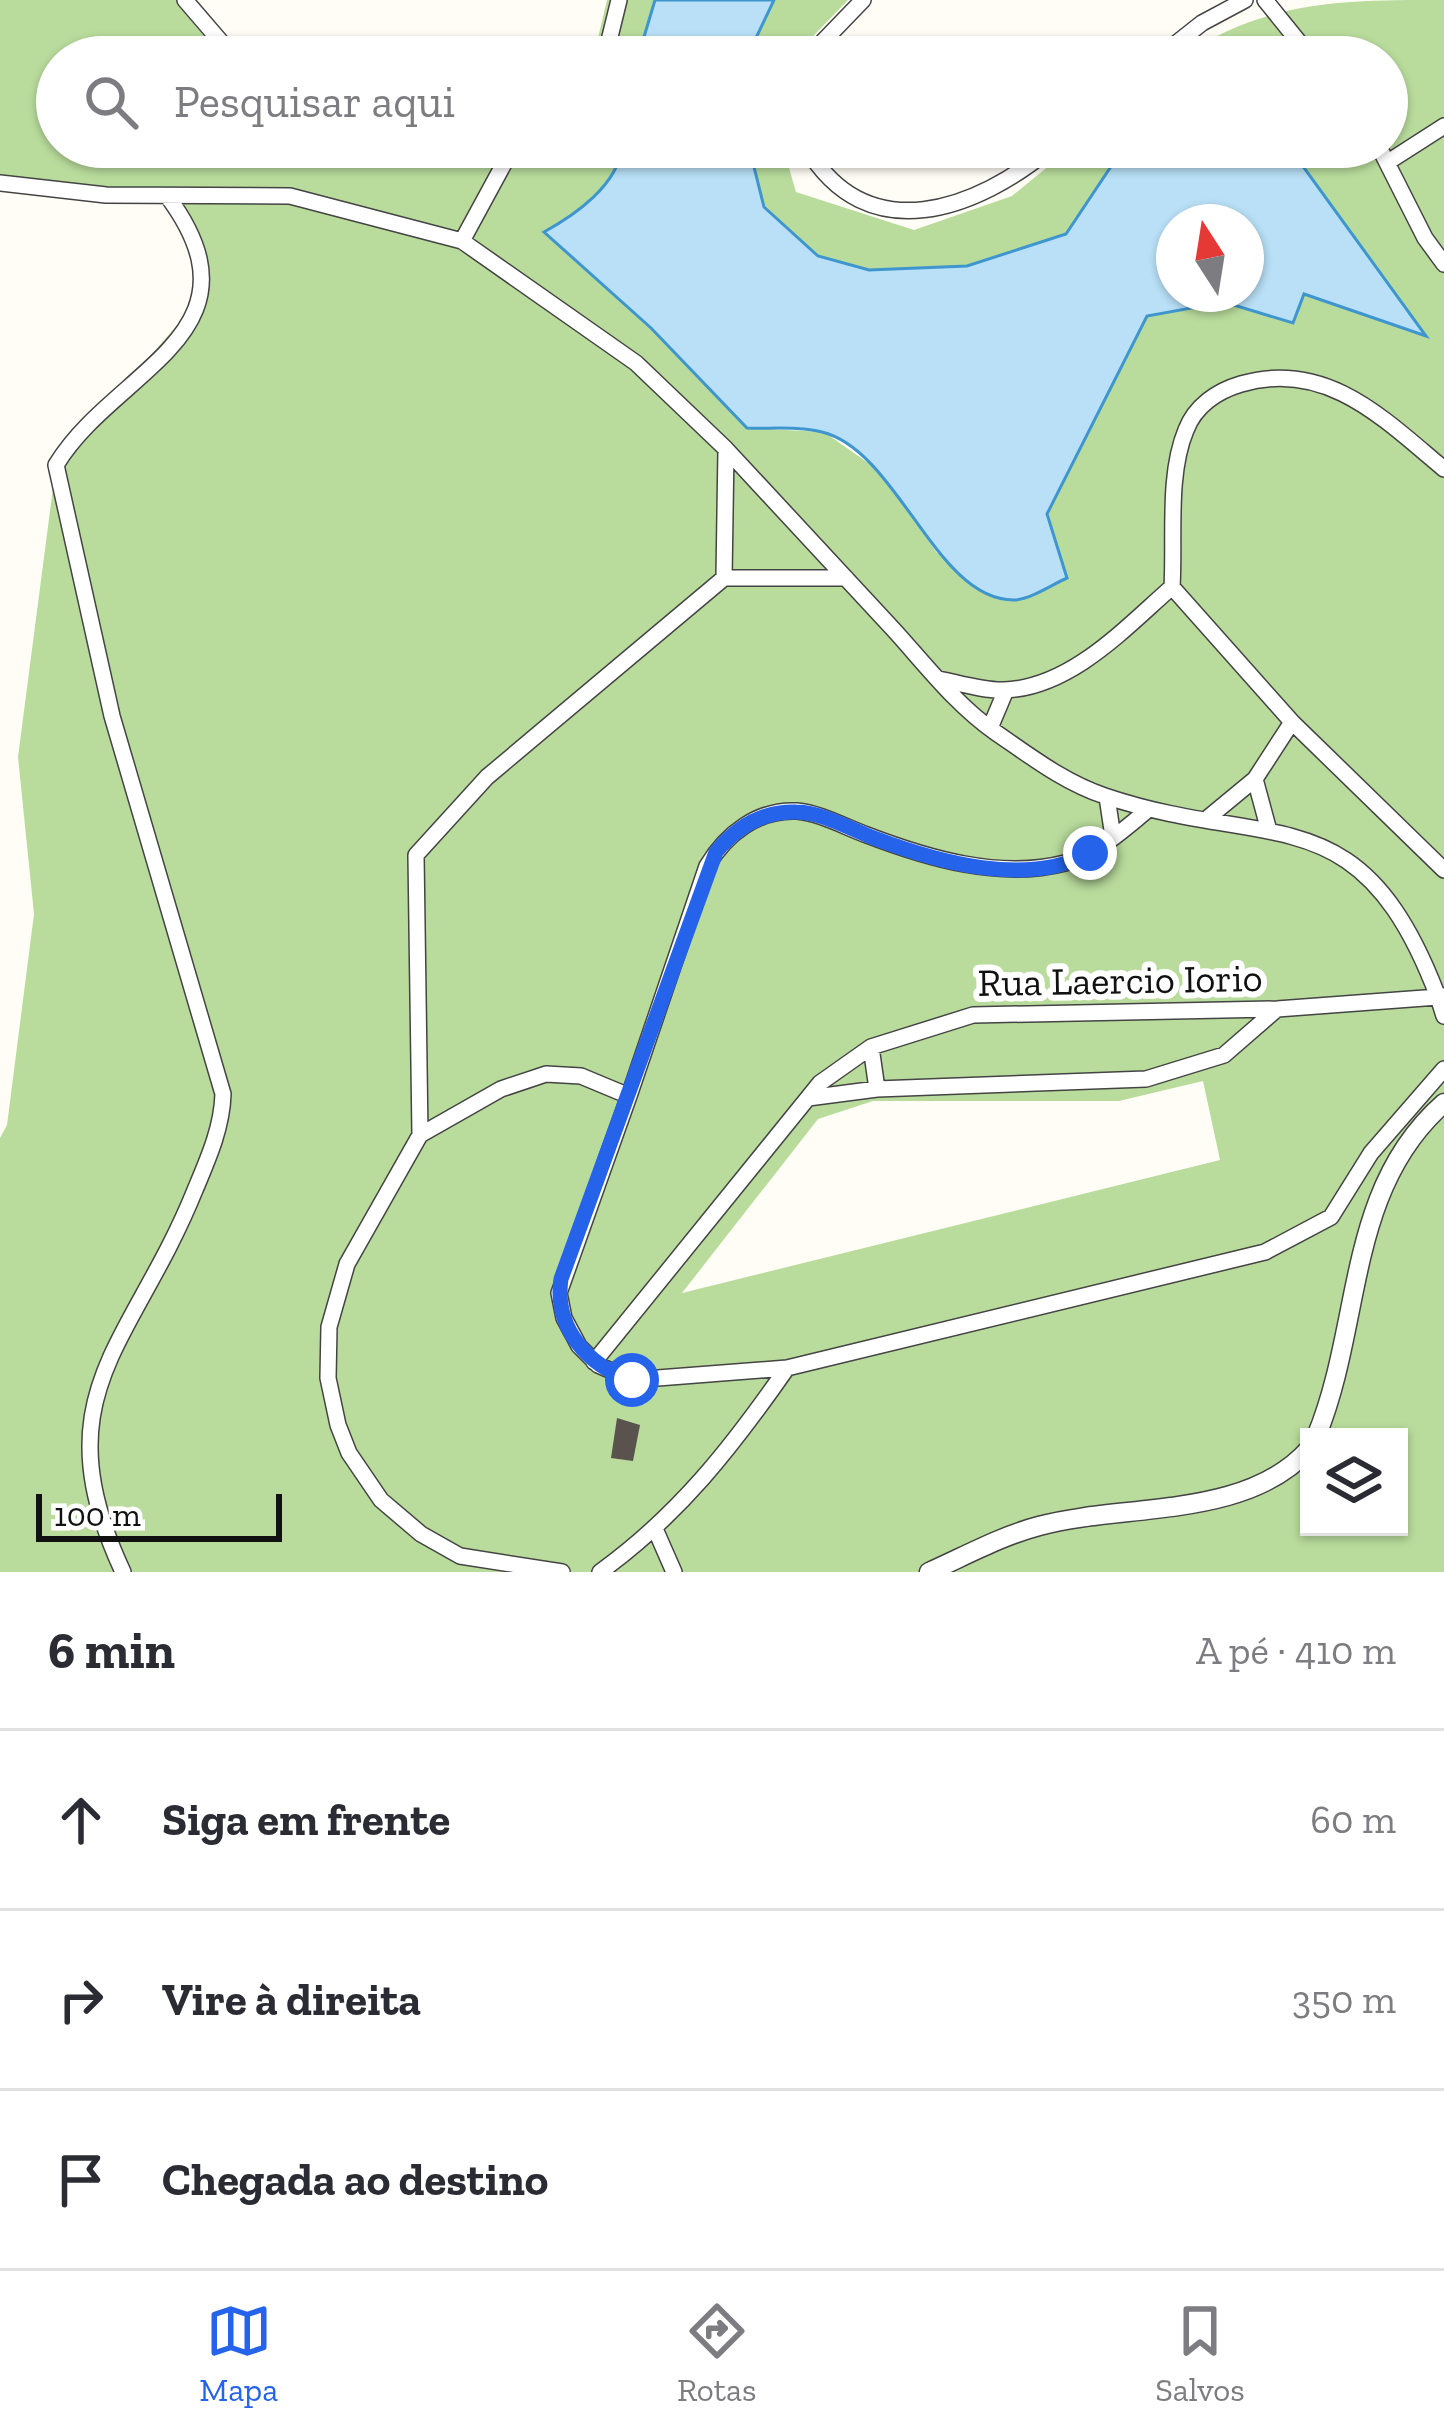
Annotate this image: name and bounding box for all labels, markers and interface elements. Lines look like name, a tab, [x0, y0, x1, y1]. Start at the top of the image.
search box	[36, 36, 1408, 168]
icon: search	[78, 69, 144, 135]
text: Pesquisar aqui	[174, 75, 455, 129]
north arrow	[1156, 204, 1264, 312]
route end	[1063, 826, 1117, 880]
street label: Rua Laercio Iorio	[977, 954, 1263, 1006]
route start	[605, 1353, 659, 1407]
map controls	[1300, 1428, 1408, 1536]
button: layers	[1300, 1428, 1408, 1536]
scale bar	[36, 1488, 282, 1541]
text: 100 m	[54, 1495, 141, 1534]
text: 6 min	[48, 1620, 175, 1681]
text: A pé · 410 m	[1196, 1627, 1396, 1674]
icon: ahead	[48, 1787, 114, 1853]
text: Siga em frente	[162, 1793, 450, 1847]
text: 60 m	[1310, 1796, 1396, 1843]
icon: right	[48, 1967, 114, 2033]
text: Vire à direita	[162, 1973, 421, 2027]
text: 350 m	[1292, 1976, 1396, 2023]
icon: arrive	[48, 2147, 114, 2213]
text: Chegada ao destino	[162, 2153, 548, 2207]
tab: Mapa	[199, 2298, 278, 2409]
tab: Rotas	[677, 2298, 756, 2409]
tab: Salvos	[1155, 2298, 1245, 2409]

